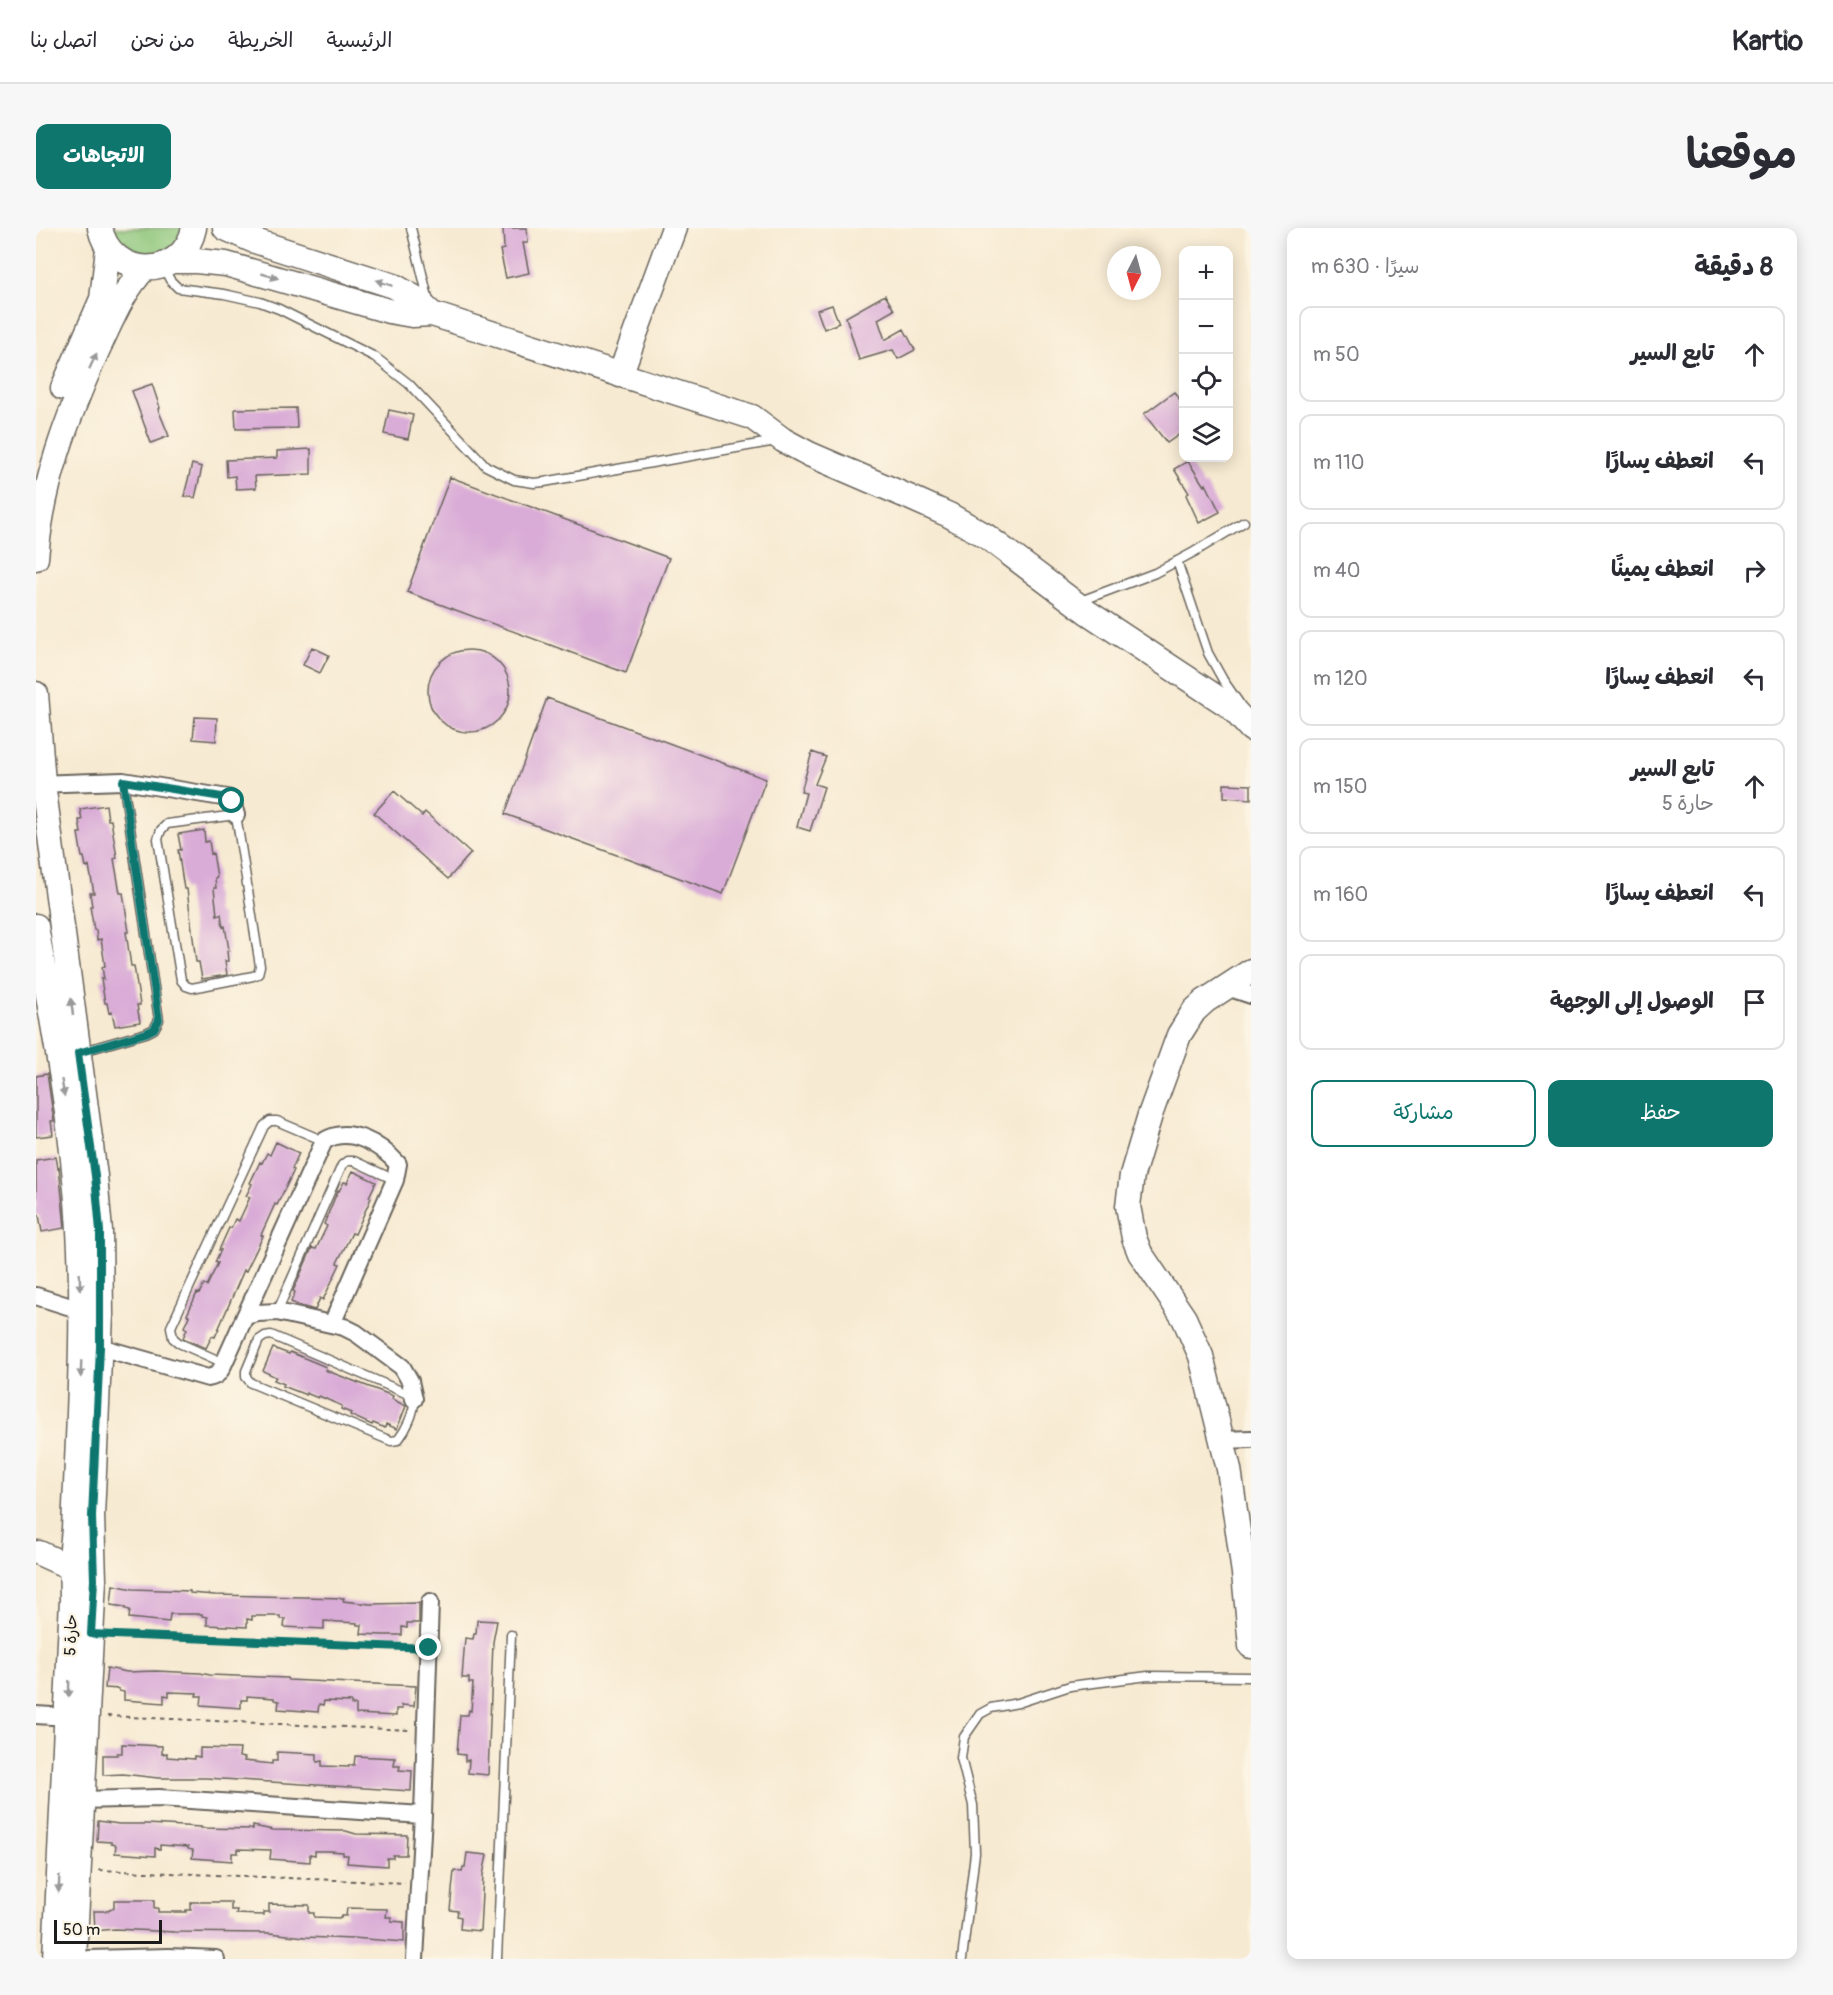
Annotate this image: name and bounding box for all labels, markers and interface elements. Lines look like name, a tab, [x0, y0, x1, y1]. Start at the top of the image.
text: Kartio	[1732, 24, 1803, 59]
text: اتصل بنا	[30, 27, 97, 54]
text: من نحن	[130, 27, 195, 54]
text: الخريطة	[228, 27, 293, 54]
text: الرئيسية	[326, 27, 392, 54]
button: الاتجاهات	[36, 124, 171, 189]
text: موقعنا	[1686, 129, 1797, 181]
north arrow	[1107, 246, 1161, 300]
map controls	[1179, 246, 1233, 462]
button: +	[1179, 246, 1233, 300]
text: 8 دقيقة	[1694, 251, 1773, 283]
text: سيرًا · 630 m	[1311, 254, 1420, 279]
one-way arrow	[261, 272, 279, 281]
one-way arrow	[375, 277, 393, 287]
button: −	[1179, 300, 1233, 354]
icon: ahead	[1738, 338, 1771, 371]
text: تابع السير	[1631, 339, 1714, 367]
text: 50 m	[1313, 342, 1360, 367]
one-way arrow	[88, 353, 97, 370]
button: locate	[1179, 354, 1233, 408]
button: layers	[1179, 408, 1233, 462]
icon: left	[1738, 446, 1771, 479]
text: انعطف يسارًا	[1605, 447, 1714, 475]
text: 110 m	[1313, 450, 1364, 475]
icon: right	[1738, 554, 1771, 587]
text: انعطف يمينًا	[1611, 555, 1714, 583]
text: 40 m	[1313, 558, 1360, 583]
icon: left	[1738, 662, 1771, 695]
text: انعطف يسارًا	[1605, 663, 1714, 691]
text: 120 m	[1313, 666, 1368, 691]
text: تابع السير	[1631, 755, 1714, 783]
icon: ahead	[1738, 770, 1771, 803]
text: 150 m	[1313, 774, 1367, 799]
route start	[218, 787, 244, 813]
text: حارة 5	[1662, 791, 1714, 816]
icon: left	[1738, 878, 1771, 911]
text: انعطف يسارًا	[1605, 879, 1714, 907]
text: 160 m	[1313, 882, 1368, 907]
icon: arrive	[1738, 986, 1771, 1019]
text: الوصول إلى الوجهة	[1550, 987, 1714, 1015]
one-way arrow	[67, 997, 76, 1016]
one-way arrow	[59, 1078, 68, 1097]
button: مشاركة	[1311, 1080, 1536, 1147]
button: حفظ	[1548, 1080, 1773, 1147]
one-way arrow	[76, 1272, 85, 1291]
one-way arrow	[76, 1359, 85, 1378]
street label: حارة 5	[60, 1614, 82, 1656]
route end	[415, 1634, 441, 1660]
one-way arrow	[64, 1680, 73, 1699]
one-way arrow	[55, 1875, 64, 1894]
scale bar	[54, 1917, 162, 1944]
text: 50 m	[63, 1920, 100, 1940]

